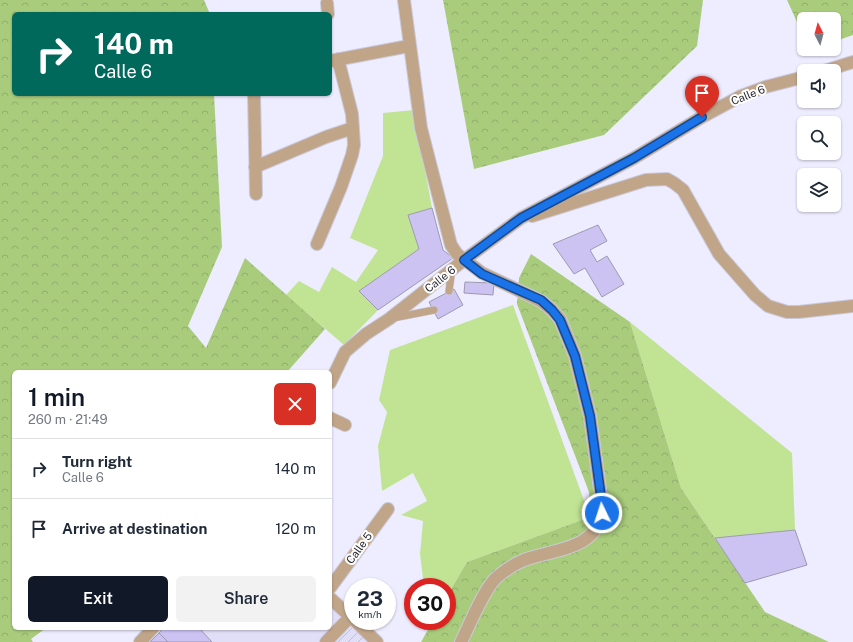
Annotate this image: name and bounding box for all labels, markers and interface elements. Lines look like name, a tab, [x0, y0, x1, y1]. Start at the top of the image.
north arrow	[797, 12, 841, 56]
map controls	[797, 12, 841, 212]
text: 140 m	[94, 27, 174, 60]
icon: right	[28, 28, 80, 80]
text: Calle 6	[94, 61, 152, 82]
button: sound	[797, 64, 841, 108]
pin	[685, 76, 719, 117]
icon: arrive	[691, 82, 713, 104]
street label: Calle 6	[729, 83, 767, 107]
button: search	[797, 116, 841, 160]
button: layers	[797, 168, 841, 212]
street label: Calle 6	[422, 263, 458, 295]
text: 1 min	[28, 383, 85, 411]
button: close	[274, 383, 316, 425]
text: 260 m · 21:49	[28, 412, 108, 427]
text: Turn right	[62, 453, 132, 470]
icon: right	[28, 458, 50, 480]
text: 140 m	[275, 460, 316, 477]
text: Calle 6	[62, 470, 104, 485]
position arrow	[581, 492, 623, 534]
icon: arrive	[28, 518, 50, 540]
text: Arrive at destination	[62, 520, 207, 537]
text: 120 m	[275, 520, 316, 537]
street label: Calle 5	[344, 530, 374, 566]
button: Exit	[28, 576, 168, 622]
button: Share	[176, 576, 316, 622]
speed limit sign: 30	[404, 578, 456, 630]
text: 23	[357, 587, 383, 611]
text: km/h	[358, 608, 382, 620]

